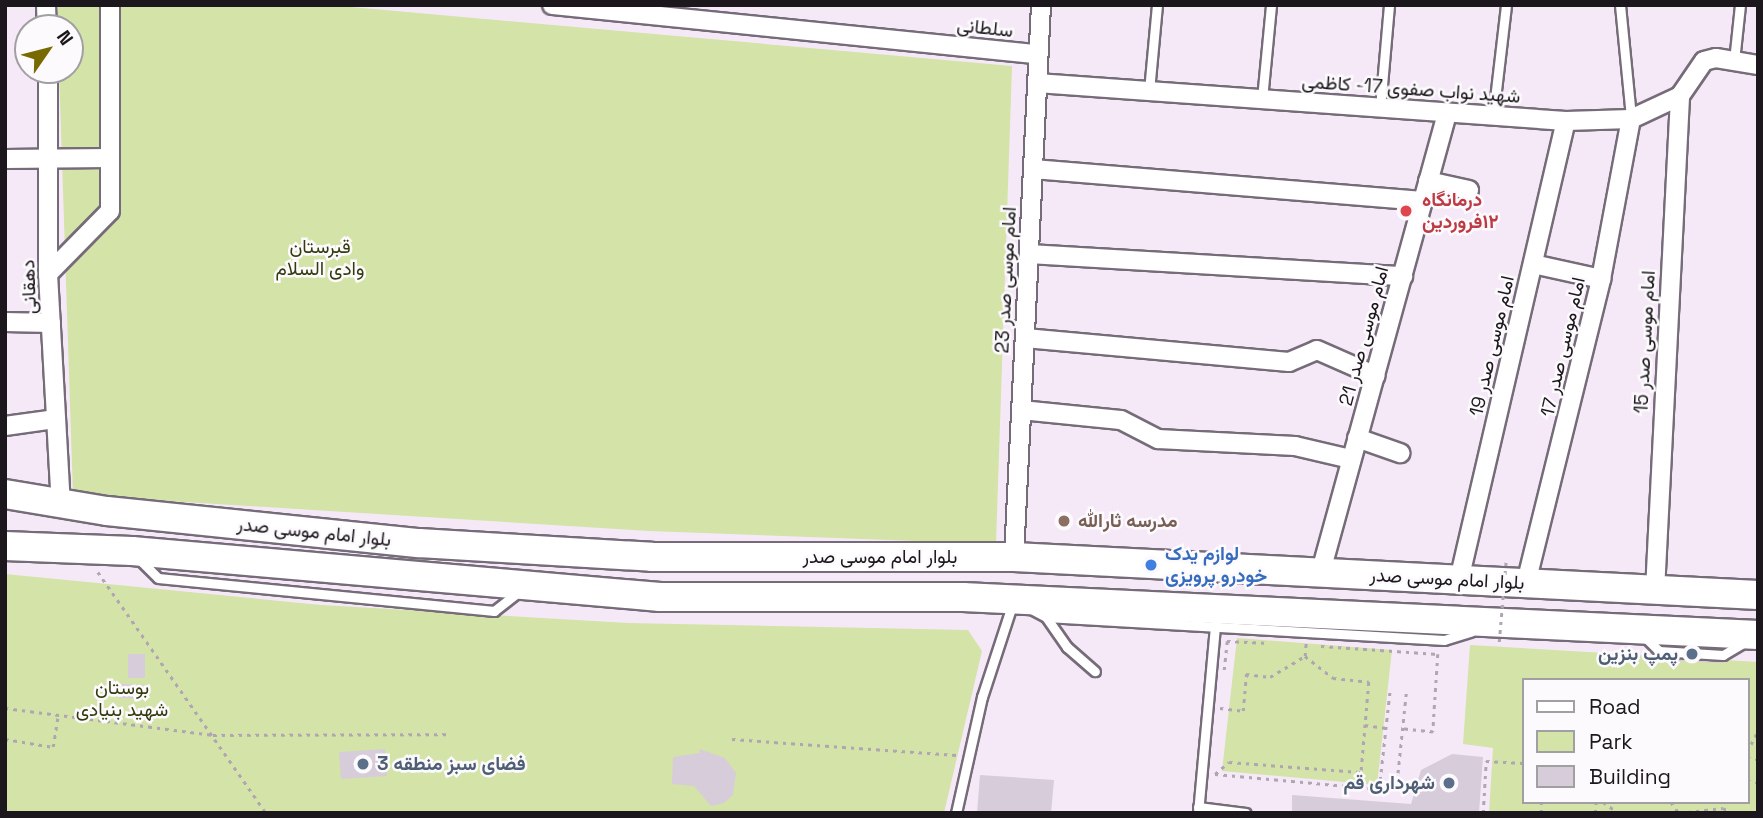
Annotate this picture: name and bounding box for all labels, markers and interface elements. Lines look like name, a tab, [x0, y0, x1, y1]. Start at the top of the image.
north arrow	[14, 14, 84, 84]
street label: سلطانی	[956, 14, 1014, 42]
text: N	[51, 25, 79, 50]
street label: شهید نواب صفوی 17- کاظمی	[1301, 70, 1521, 108]
place label: درمانگاه ١٢فروردین	[1422, 189, 1499, 233]
marker: درمانگاه ١٢فروردین	[1396, 201, 1416, 221]
street label: امام موسی صدر 23	[991, 206, 1021, 354]
park label: قبرستان وادی السلام	[276, 236, 364, 280]
street label: دهقانی	[17, 259, 41, 315]
street label: امام موسی صدر 21	[1334, 264, 1394, 408]
street label: امام موسی صدر 15	[1630, 270, 1660, 414]
street label: امام موسی صدر 19	[1465, 274, 1519, 418]
street label: امام موسی صدر 17	[1536, 275, 1590, 419]
place label: مدرسه ثارالله	[1078, 510, 1178, 532]
street label: بلوار امام موسی صدر	[236, 513, 392, 551]
marker: مدرسه ثارالله	[1056, 513, 1072, 529]
place label: لوازم یدک خودرو پرویزی	[1165, 543, 1267, 587]
street label: بلوار امام موسی صدر	[803, 546, 957, 568]
marker: لوازم یدک خودرو پرویزی	[1143, 557, 1159, 573]
street label: بلوار امام موسی صدر	[1369, 564, 1525, 594]
place label: پمپ بنزین	[1598, 643, 1678, 665]
marker: پمپ بنزین	[1684, 646, 1700, 662]
park label: بوستان شهید بنیادی	[76, 677, 168, 721]
legend	[1522, 678, 1749, 804]
text: Road	[1589, 693, 1641, 720]
text: Park	[1589, 728, 1633, 755]
place label: فضای سبز منطقه 3	[377, 753, 526, 775]
marker: فضای سبز منطقه 3	[355, 756, 371, 772]
text: Building	[1589, 763, 1671, 790]
place label: شهرداری قم	[1343, 772, 1435, 794]
marker: شهرداری قم	[1441, 775, 1457, 791]

